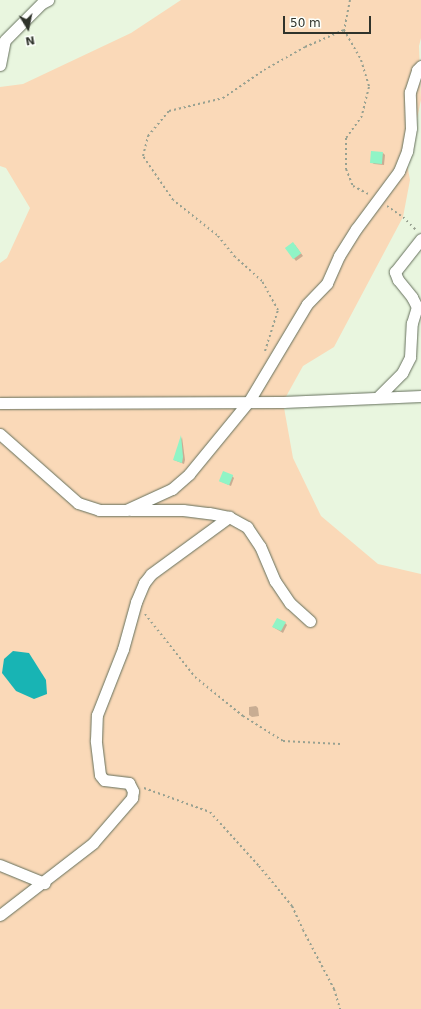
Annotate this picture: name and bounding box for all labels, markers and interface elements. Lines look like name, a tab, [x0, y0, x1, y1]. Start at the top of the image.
north arrow	[8, 8, 48, 48]
scale bar	[285, 8, 373, 34]
text: 50 m	[290, 16, 321, 30]
text: N	[25, 33, 36, 48]

